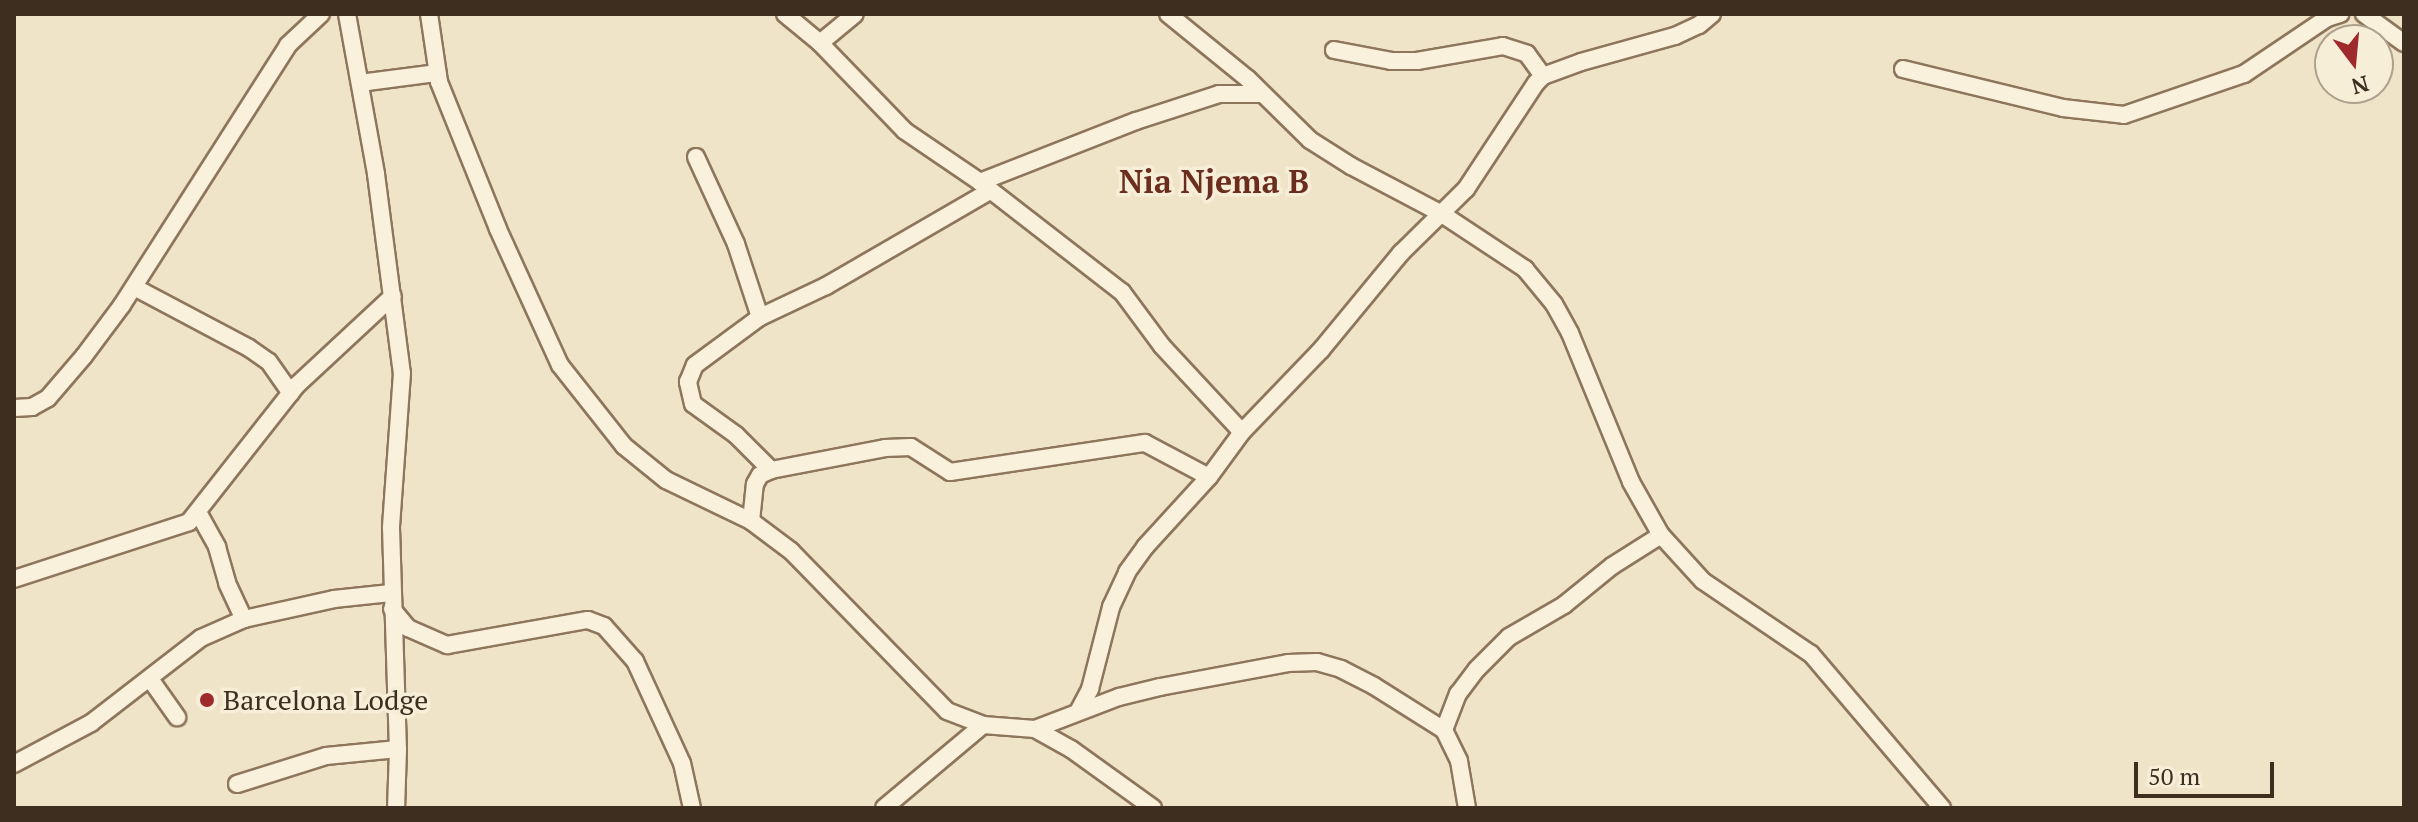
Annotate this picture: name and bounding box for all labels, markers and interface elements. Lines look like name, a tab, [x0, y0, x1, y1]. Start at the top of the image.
north arrow	[2314, 24, 2394, 104]
text: N	[2348, 69, 2372, 102]
district label: Nia Njema B	[1119, 162, 1309, 200]
place label: Barcelona Lodge	[223, 683, 428, 717]
marker: Barcelona Lodge	[198, 691, 216, 709]
scale bar	[2138, 746, 2278, 796]
text: 50 m	[2148, 760, 2200, 792]

